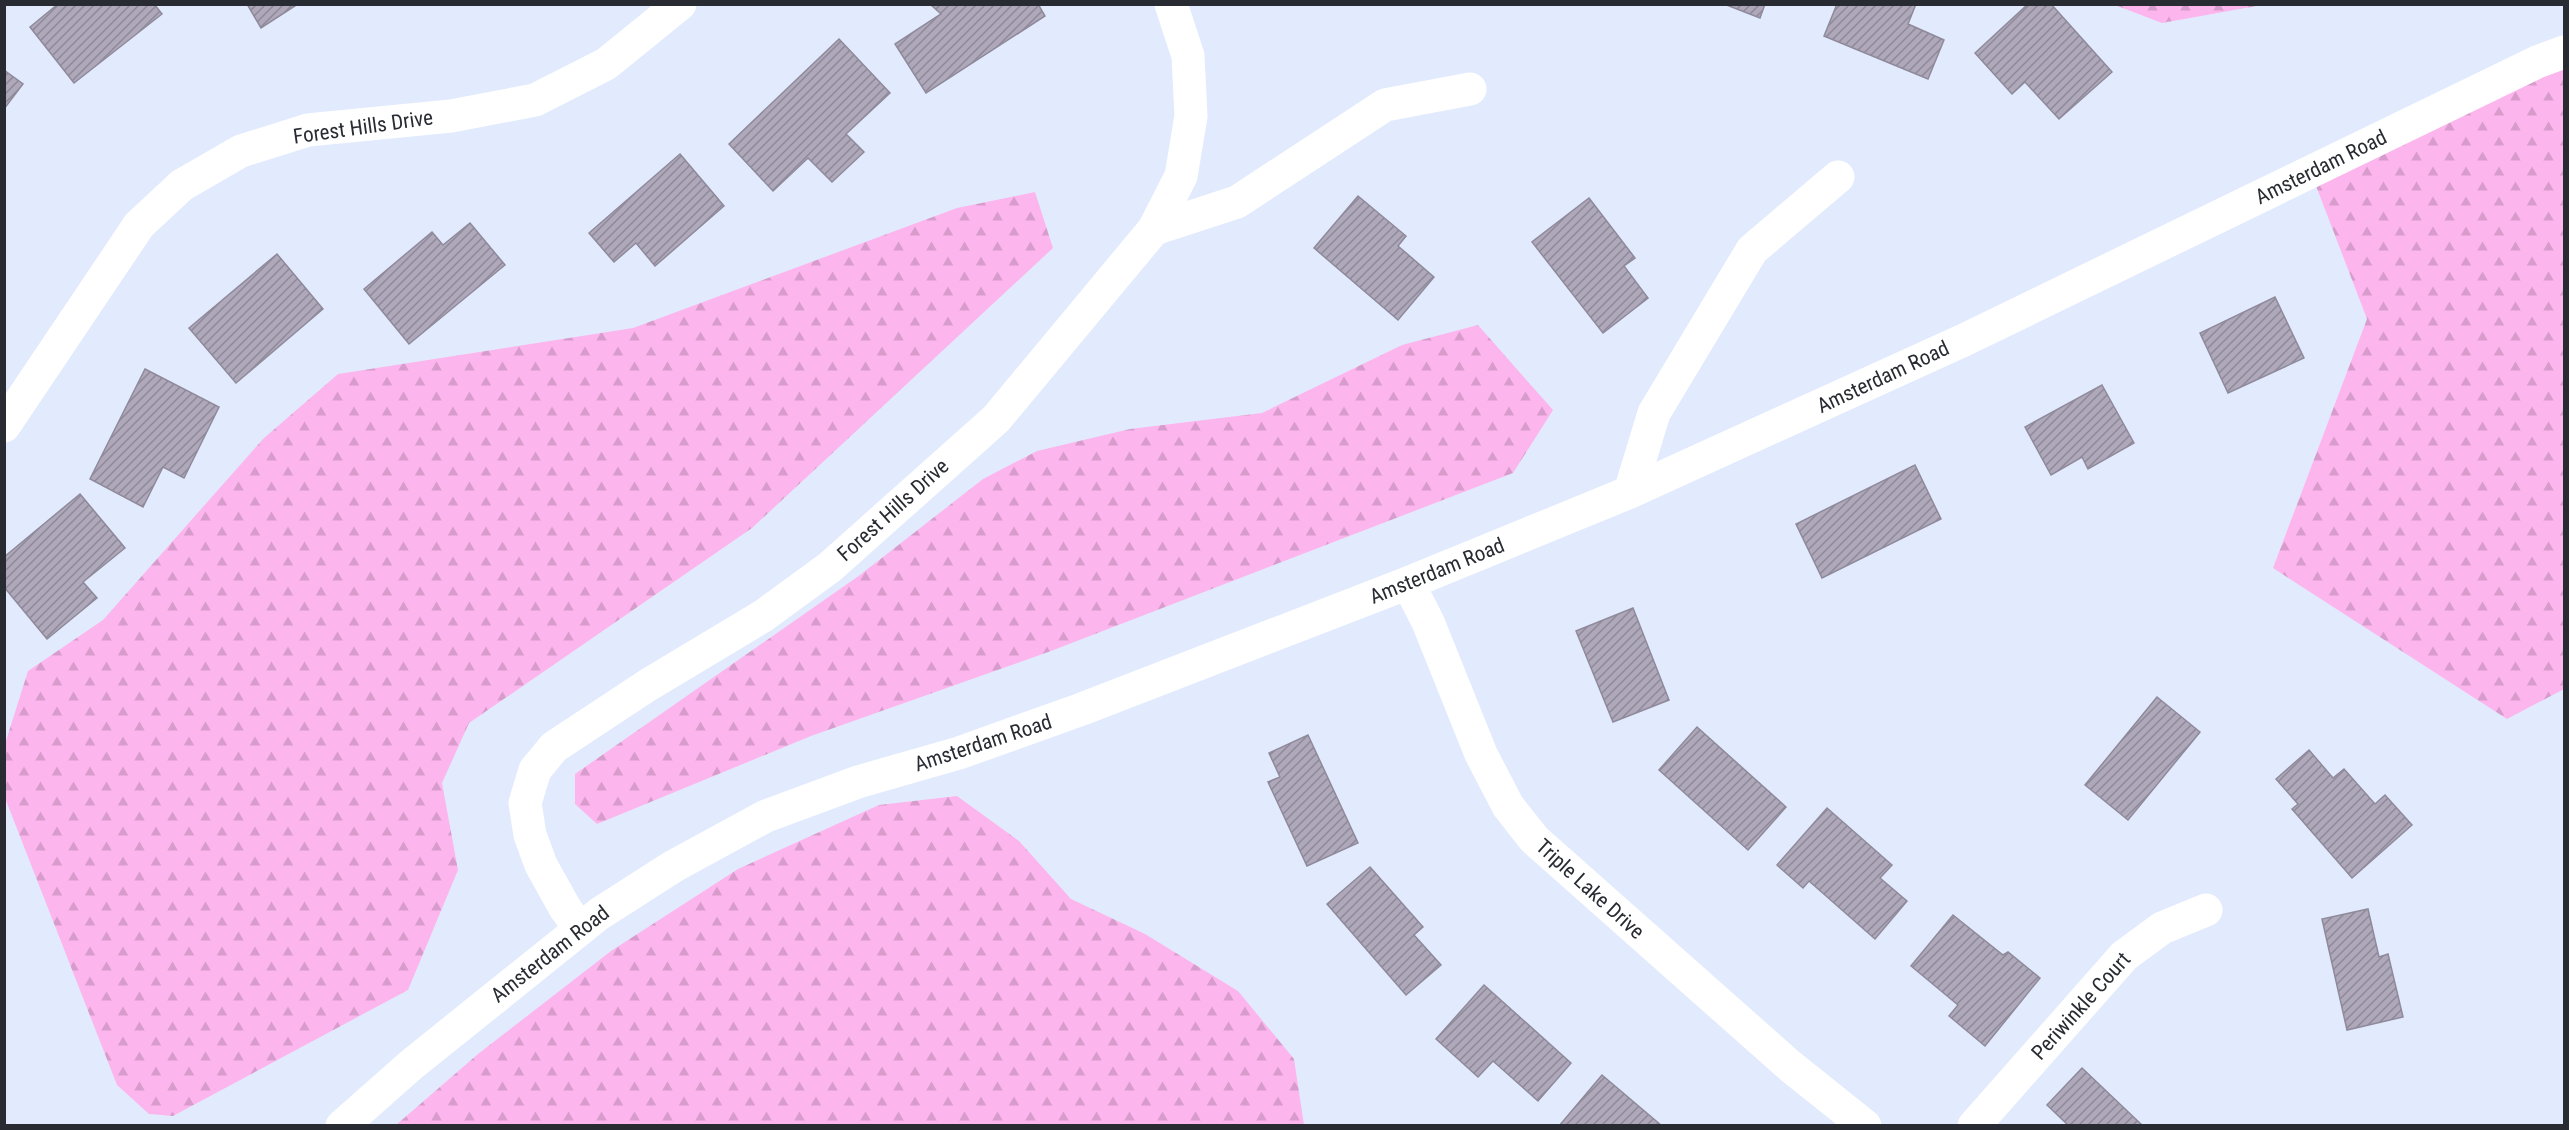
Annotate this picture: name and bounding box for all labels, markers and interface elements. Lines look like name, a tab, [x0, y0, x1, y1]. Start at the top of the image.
street label: Forest Hills Drive	[292, 105, 435, 149]
street label: Amsterdam Road	[2251, 125, 2391, 209]
street label: Amsterdam Road	[1813, 336, 1953, 418]
street label: Forest Hills Drive	[833, 454, 953, 566]
street label: Amsterdam Road	[1366, 533, 1508, 609]
street label: Amsterdam Road	[911, 709, 1055, 777]
street label: Triple Lake Drive	[1531, 834, 1649, 944]
street label: Amsterdam Road	[486, 901, 614, 1007]
street label: Periwinkle Court	[2027, 947, 2135, 1065]

